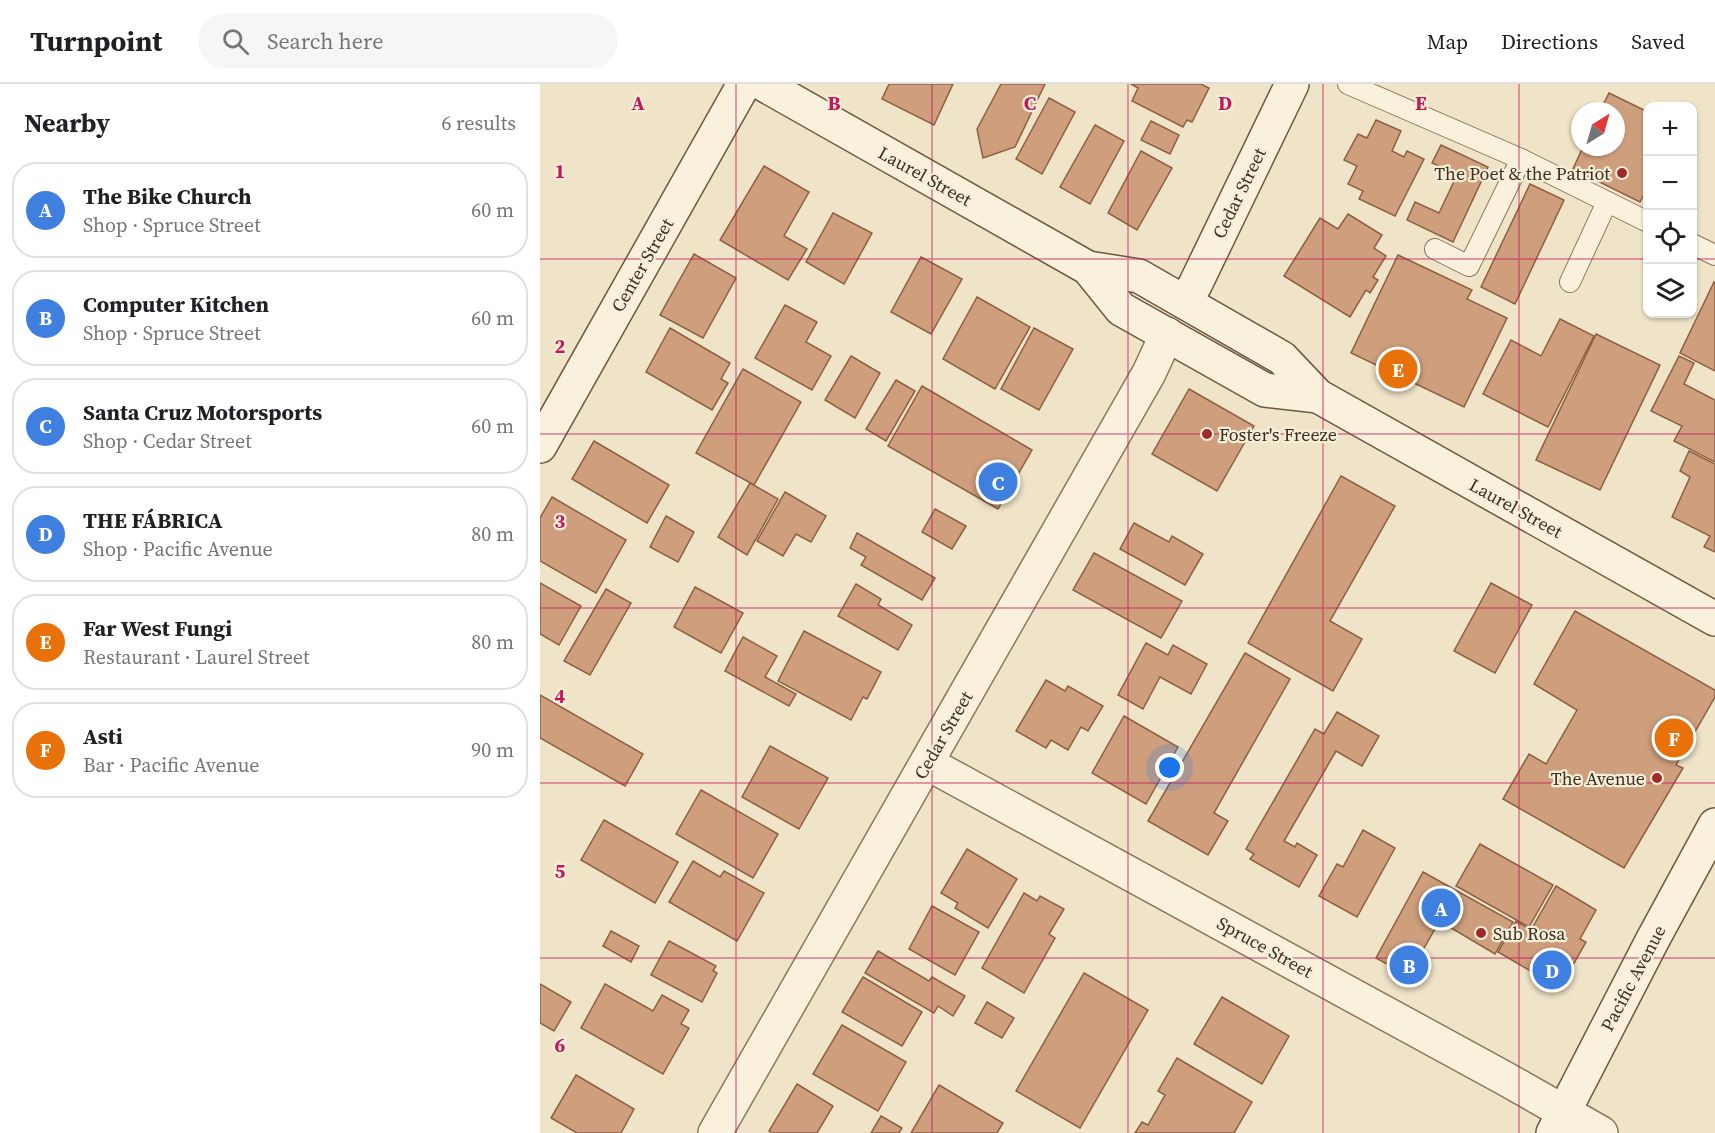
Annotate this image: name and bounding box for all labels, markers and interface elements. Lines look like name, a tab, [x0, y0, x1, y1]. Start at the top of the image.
search box	[198, 14, 618, 68]
text: Turnpoint	[30, 22, 162, 60]
icon: search	[219, 25, 252, 58]
text: Search here	[267, 26, 383, 56]
text: Map	[1427, 27, 1468, 56]
text: Directions	[1501, 27, 1598, 56]
text: Saved	[1631, 27, 1685, 56]
text: A	[631, 89, 645, 117]
text: B	[827, 89, 841, 117]
text: C	[1024, 89, 1036, 117]
text: D	[1218, 89, 1232, 117]
text: E	[1415, 89, 1427, 117]
north arrow	[1571, 102, 1625, 156]
map controls	[1643, 102, 1697, 318]
button: +	[1643, 102, 1697, 156]
text: Nearby	[24, 105, 110, 141]
text: 6 results	[441, 109, 516, 137]
street label: Laurel Street	[874, 140, 976, 212]
street label: Cedar Street	[1206, 143, 1272, 243]
button: −	[1643, 156, 1697, 210]
text: 1	[555, 157, 565, 185]
place label: The Poet & the Patriot	[1434, 161, 1610, 186]
marker: The Poet & the Patriot	[1615, 166, 1629, 180]
text: The Bike Church	[83, 181, 252, 211]
text: A	[39, 196, 52, 224]
text: 60 m	[471, 196, 514, 224]
button: locate	[1643, 210, 1697, 264]
text: Shop · Spruce Street	[83, 211, 261, 239]
street label: Center Street	[605, 213, 679, 317]
button: layers	[1643, 264, 1697, 318]
text: Computer Kitchen	[83, 289, 269, 319]
text: B	[39, 304, 52, 332]
text: 60 m	[471, 304, 514, 332]
text: Shop · Spruce Street	[83, 319, 261, 347]
text: 2	[555, 332, 566, 360]
pin: E	[1378, 346, 1418, 392]
text: Santa Cruz Motorsports	[83, 397, 322, 427]
text: C	[39, 412, 52, 440]
text: 60 m	[471, 412, 514, 440]
place label: Foster's Freeze	[1219, 422, 1337, 447]
text: Shop · Cedar Street	[83, 427, 252, 455]
marker: Foster's Freeze	[1200, 427, 1214, 441]
pin: C	[978, 460, 1018, 504]
street label: Laurel Street	[1465, 472, 1567, 544]
text: THE FÁBRICA	[83, 505, 223, 535]
text: 3	[555, 507, 566, 535]
text: D	[38, 520, 53, 548]
text: 80 m	[471, 520, 514, 548]
text: Shop · Pacific Avenue	[83, 535, 273, 563]
text: Far West Fungi	[83, 613, 232, 643]
text: E	[40, 628, 51, 656]
text: 80 m	[471, 628, 514, 656]
text: Restaurant · Laurel Street	[83, 643, 310, 671]
text: 4	[555, 682, 566, 710]
street label: Cedar Street	[908, 686, 978, 784]
pin: F	[1654, 716, 1694, 760]
text: Asti	[83, 721, 123, 751]
text: F	[40, 736, 51, 764]
text: 90 m	[471, 736, 514, 764]
text: Bar · Pacific Avenue	[83, 751, 259, 779]
your location	[1155, 753, 1184, 782]
place label: The Avenue	[1551, 766, 1645, 791]
marker: The Avenue	[1650, 771, 1664, 785]
text: 5	[555, 857, 566, 885]
pin: A	[1422, 886, 1460, 930]
street label: Spruce Street	[1213, 910, 1318, 984]
place label: Sub Rosa	[1493, 921, 1566, 946]
street label: Pacific Avenue	[1595, 921, 1671, 1035]
marker: Sub Rosa	[1474, 926, 1488, 940]
pin: B	[1390, 942, 1428, 988]
pin: D	[1532, 948, 1572, 992]
text: 6	[555, 1031, 566, 1059]

